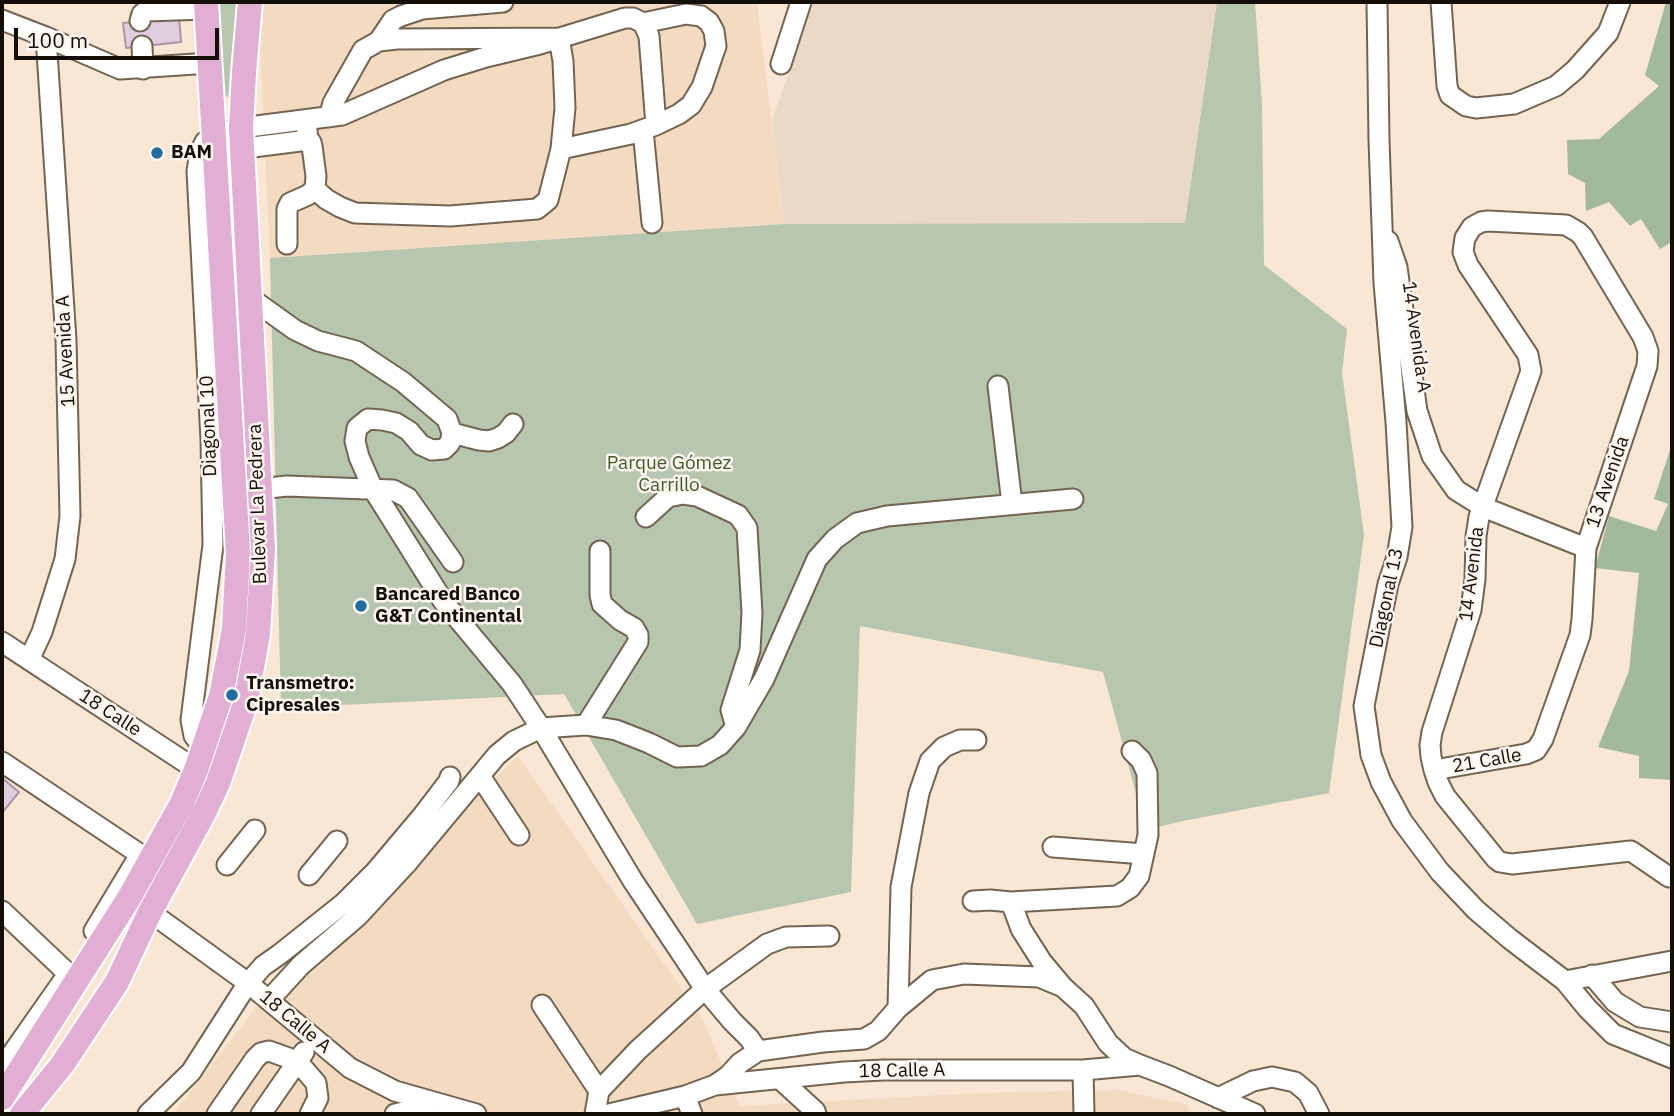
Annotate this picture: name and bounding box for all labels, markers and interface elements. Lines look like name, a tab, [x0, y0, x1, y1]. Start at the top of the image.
scale bar	[18, 14, 222, 58]
text: 100 m	[27, 26, 88, 54]
place label: BAM	[171, 142, 212, 164]
marker: BAM	[149, 145, 165, 161]
street label: 14 Avenida A	[1397, 280, 1435, 394]
street label: 15 Avenida A	[52, 294, 80, 408]
street label: Diagonal 10	[196, 375, 222, 477]
street label: Bulevar La Pedrera	[244, 423, 272, 585]
street label: 13 Avenida	[1582, 433, 1634, 531]
park label: Parque Gómez Carrillo	[607, 453, 731, 497]
street label: 14 Avenida	[1455, 525, 1489, 623]
street label: Diagonal 13	[1365, 546, 1409, 650]
place label: Bancared Banco G&T Continental	[375, 584, 521, 628]
marker: Bancared Banco G&T Continental	[353, 598, 369, 614]
place label: Transmetro: Cipresales	[246, 673, 355, 717]
street label: 18 Calle	[74, 684, 146, 742]
marker: Transmetro: Cipresales	[224, 687, 240, 703]
street label: 21 Calle	[1451, 744, 1523, 778]
street label: 18 Calle A	[255, 985, 335, 1059]
street label: 18 Calle A	[859, 1059, 945, 1083]

